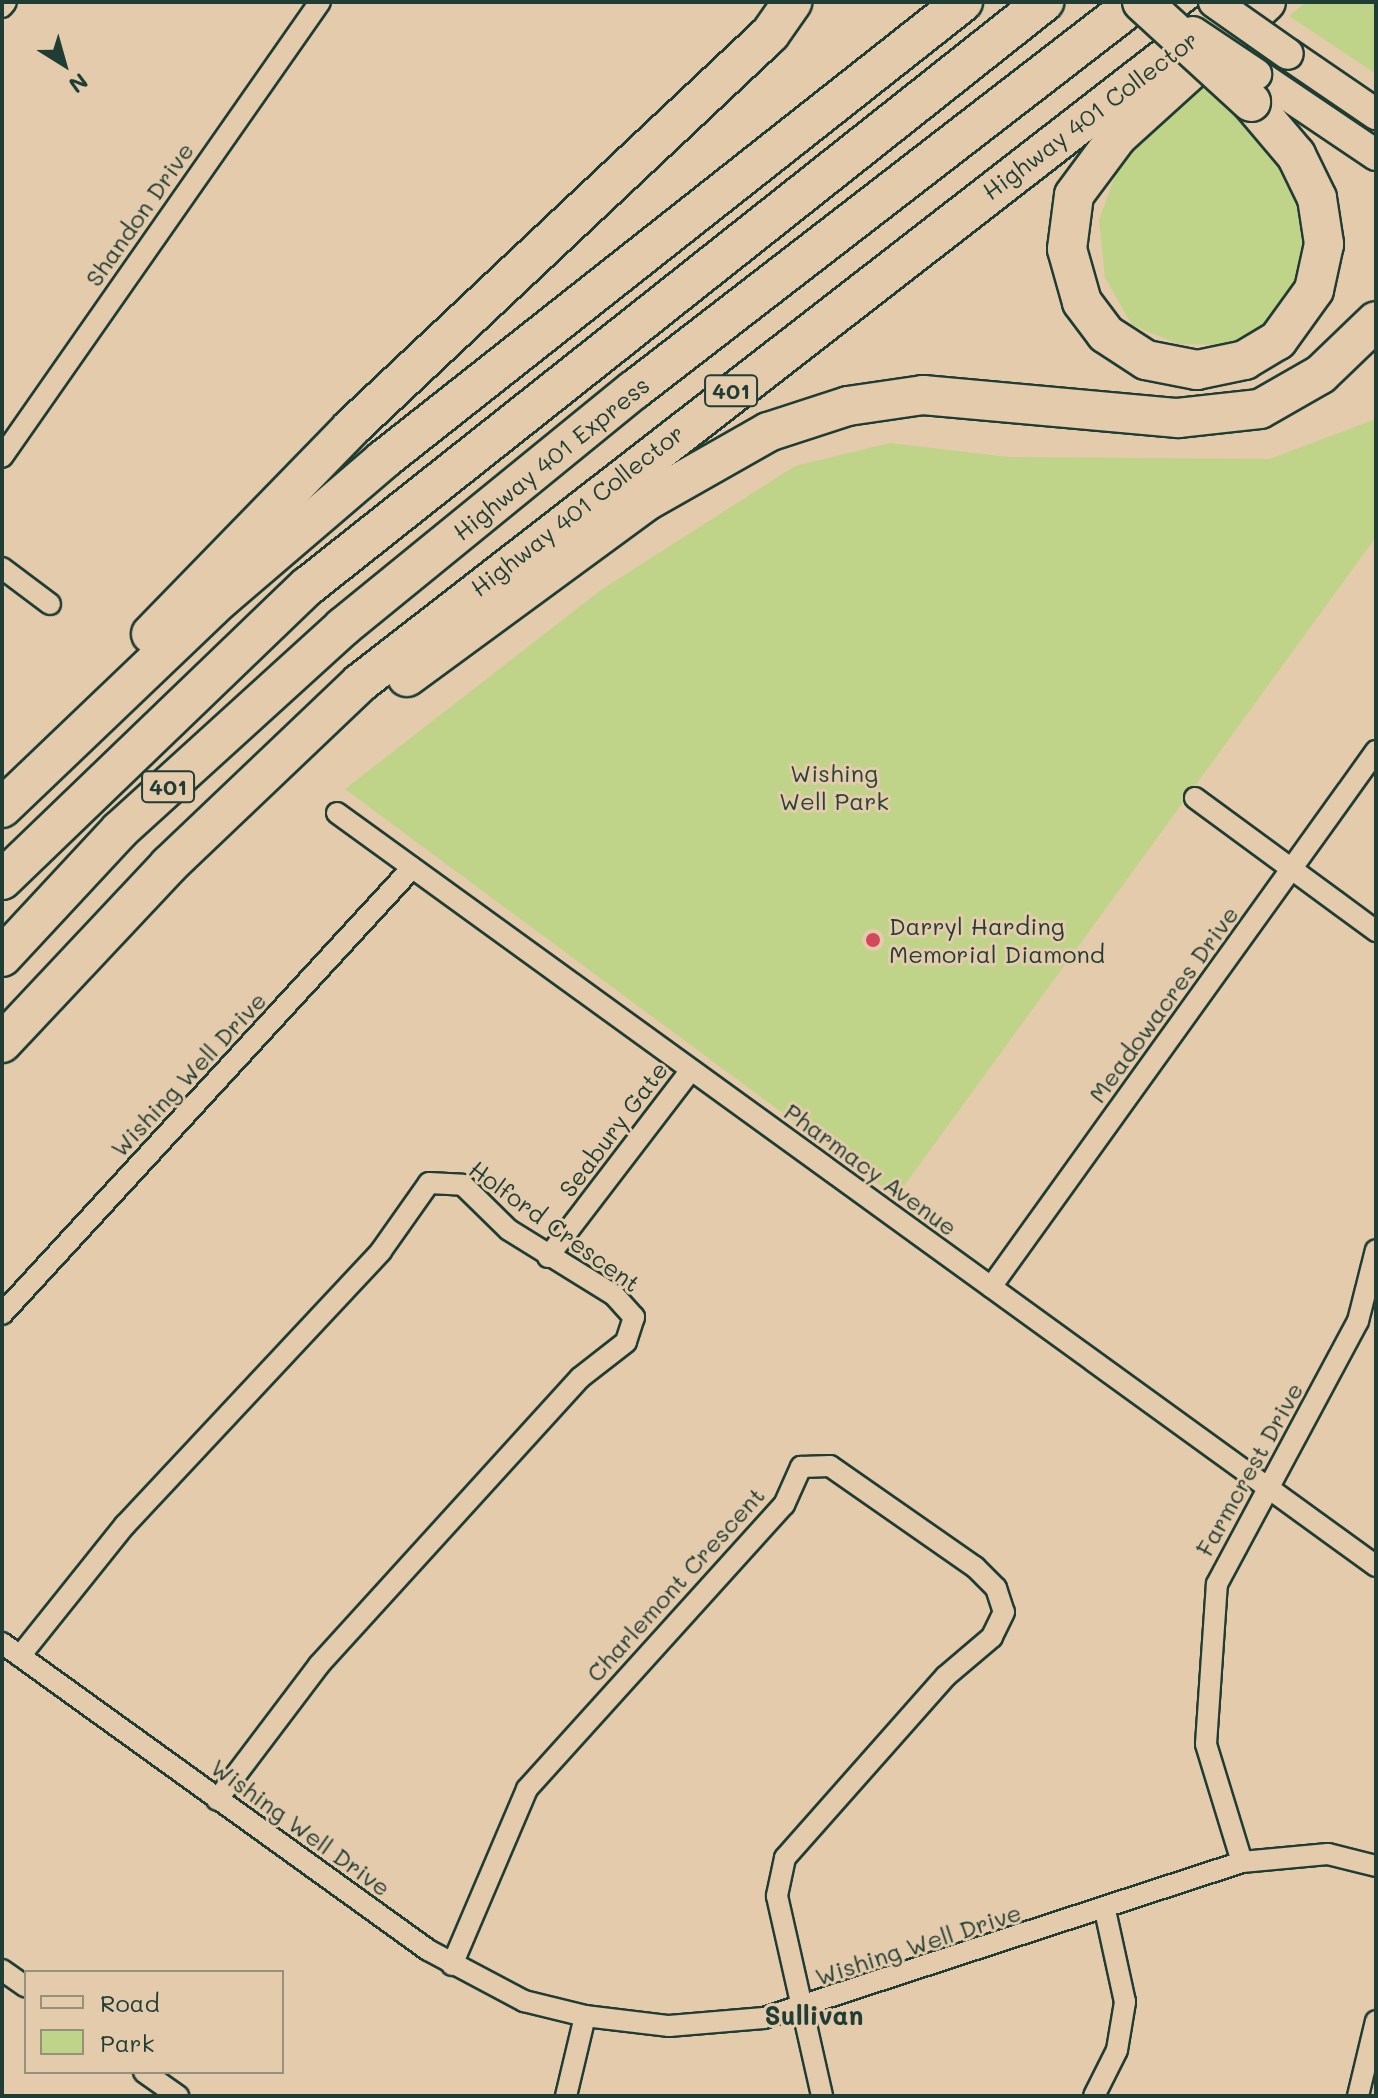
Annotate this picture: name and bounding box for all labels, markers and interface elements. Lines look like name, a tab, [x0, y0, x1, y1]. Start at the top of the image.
north arrow	[24, 24, 104, 104]
street label: Highway 401 Collector	[977, 25, 1203, 205]
text: N	[63, 67, 94, 100]
street label: Shandon Drive	[79, 136, 199, 292]
street label: Highway 401 Express	[447, 370, 655, 546]
road number: 401	[703, 373, 759, 409]
street label: Highway 401 Collector	[465, 418, 689, 602]
park label: Wishing Well Park	[779, 759, 889, 815]
road number: 401	[140, 769, 196, 805]
street label: Meadowacres Drive	[1082, 900, 1244, 1108]
place label: Darryl Harding Memorial Diamond	[889, 912, 1105, 968]
marker: Darryl Harding Memorial Diamond	[864, 931, 882, 949]
street label: Wishing Well Drive	[104, 986, 272, 1162]
street label: Seabury Gate	[553, 1056, 673, 1202]
street label: Pharmacy Avenue	[779, 1097, 963, 1241]
street label: Holford Crescent	[464, 1154, 646, 1298]
street label: Farmcrest Drive	[1189, 1377, 1309, 1561]
street label: Charlemont Crescent	[580, 1481, 770, 1687]
street label: Wishing Well Drive	[206, 1752, 396, 1902]
street label: Wishing Well Drive	[811, 1897, 1025, 1991]
legend	[24, 1970, 284, 2074]
text: Road	[100, 1987, 160, 2018]
district label: Sullivan	[765, 2000, 863, 2032]
text: Park	[100, 2027, 154, 2058]

